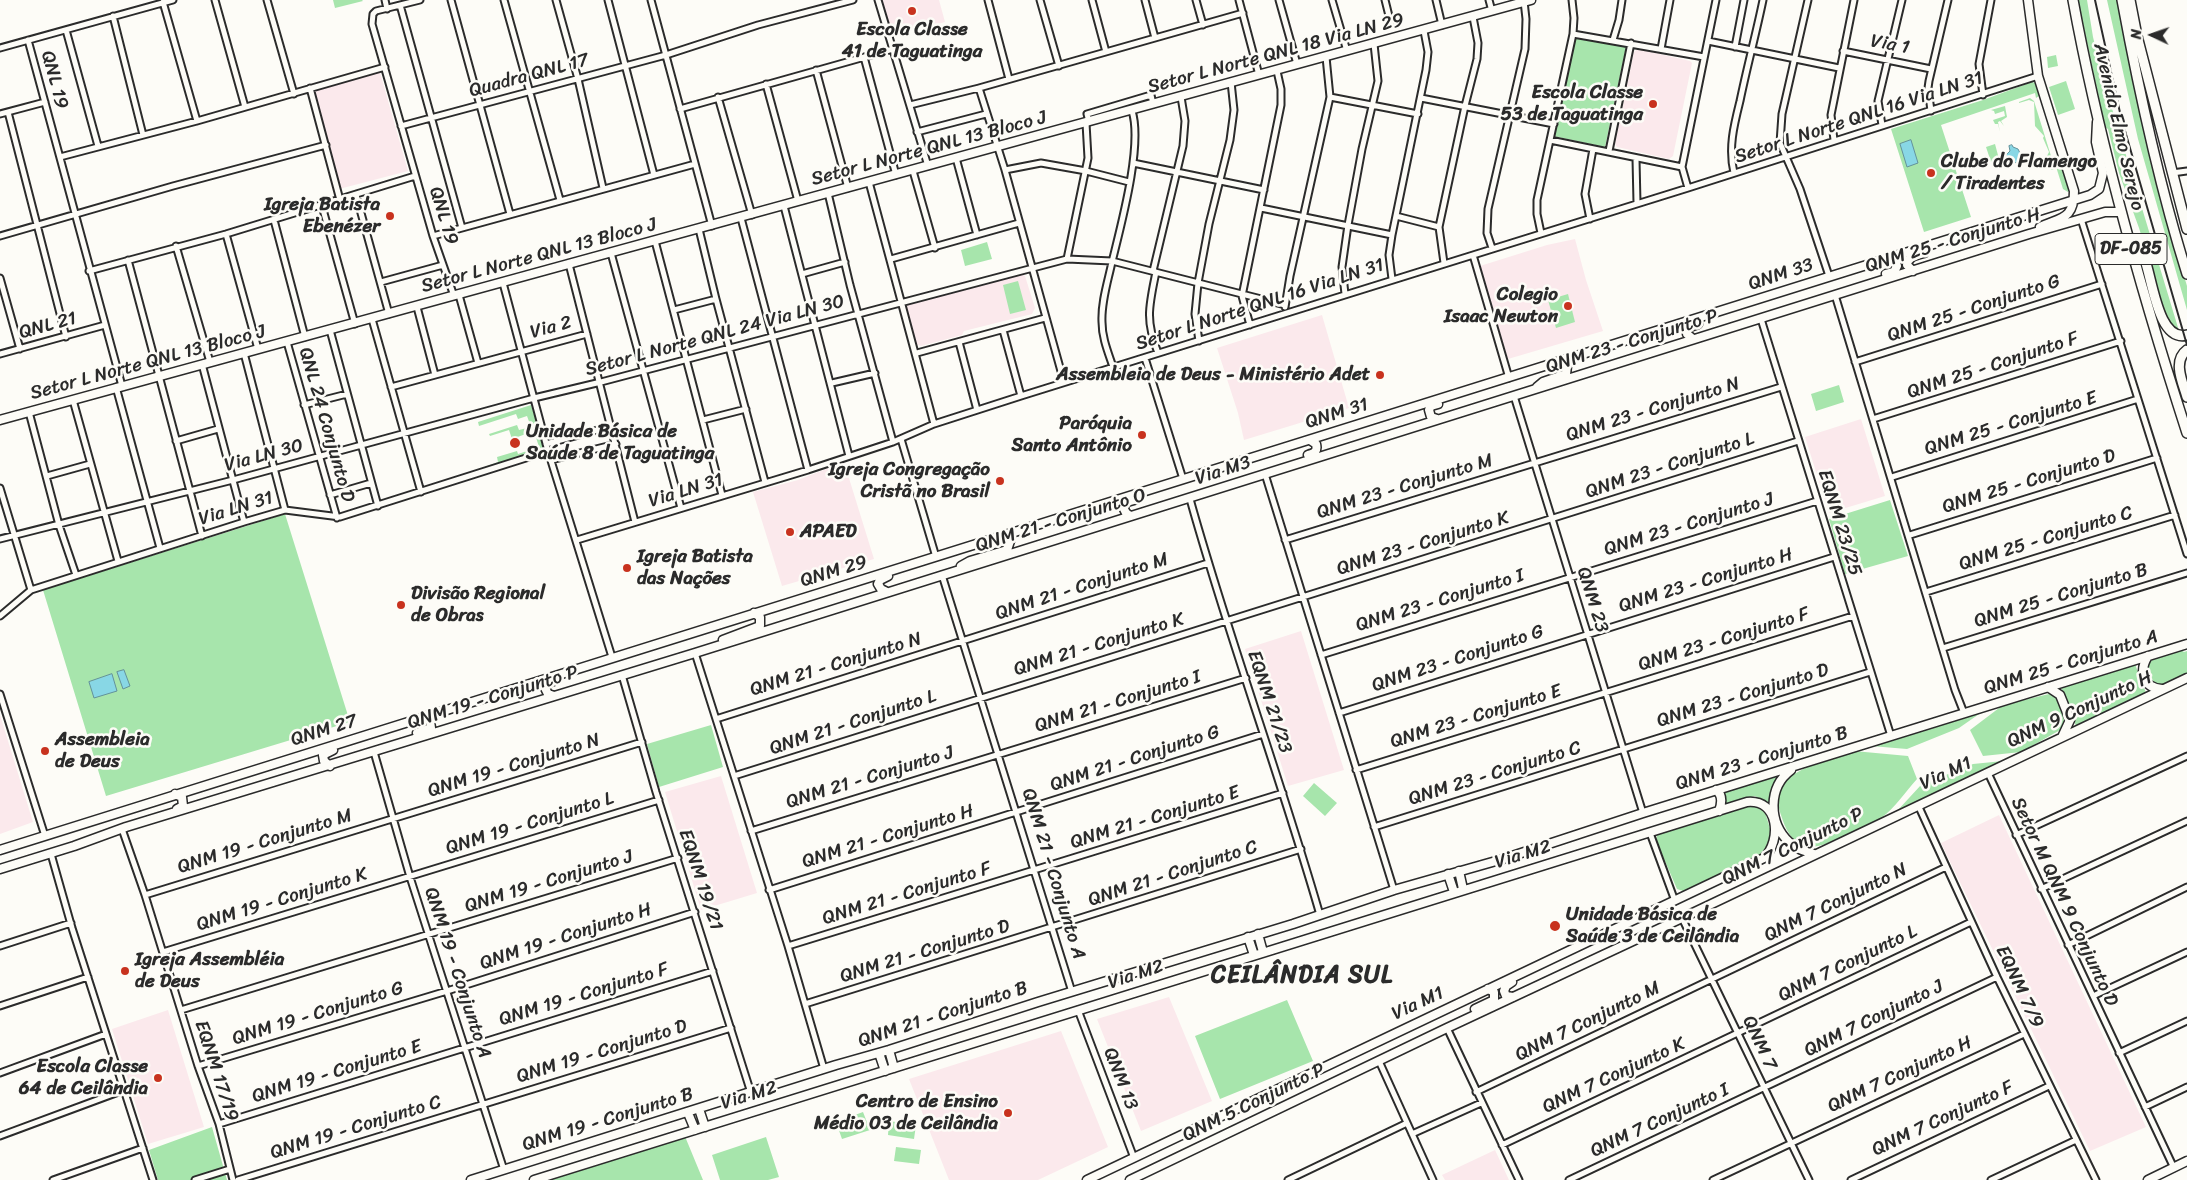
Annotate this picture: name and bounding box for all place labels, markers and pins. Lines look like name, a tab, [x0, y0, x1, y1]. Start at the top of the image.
marker: Escola Classe 41 de Taguatinga	[906, 5, 918, 17]
place label: Escola Classe 41 de Taguatinga	[842, 19, 982, 63]
place label: Escola Classe 53 de Taguatinga	[1501, 82, 1643, 126]
marker: Escola Classe 53 de Taguatinga	[1647, 98, 1659, 110]
place label: Clube do Flamengo / Tiradentes	[1941, 151, 2097, 195]
marker: Clube do Flamengo / Tiradentes	[1925, 167, 1937, 179]
place label: Igreja Batista Ebenézer	[264, 194, 380, 238]
marker: Igreja Batista Ebenézer	[384, 210, 396, 222]
place label: Colegio Isaac Newton	[1444, 284, 1558, 328]
marker: Colegio Isaac Newton	[1562, 300, 1574, 312]
place label: Assembleia de Deus - Ministério Adet	[1056, 364, 1370, 386]
marker: Assembleia de Deus - Ministério Adet	[1374, 369, 1386, 381]
place label: Paróquia Santo Antônio	[1012, 413, 1132, 457]
place label: Unidade Básica de Saúde 8 de Taguatinga	[526, 421, 714, 465]
marker: Paróquia Santo Antônio	[1136, 429, 1148, 441]
marker: Unidade Básica de Saúde 8 de Taguatinga	[508, 436, 522, 450]
place label: Igreja Congregação Cristã no Brasil	[829, 459, 990, 503]
marker: Igreja Congregação Cristã no Brasil	[994, 475, 1006, 487]
place label: APAED	[800, 521, 857, 543]
marker: APAED	[784, 526, 796, 538]
place label: Igreja Batista das Nações	[637, 546, 753, 590]
marker: Igreja Batista das Nações	[621, 562, 633, 574]
place label: Divisão Regional de Obras	[411, 583, 545, 627]
marker: Divisão Regional de Obras	[395, 599, 407, 611]
place label: Assembleia de Deus	[55, 729, 150, 773]
marker: Assembleia de Deus	[39, 745, 51, 757]
place label: Unidade Básica de Saúde 3 de Ceilândia	[1566, 904, 1739, 948]
marker: Unidade Básica de Saúde 3 de Ceilândia	[1548, 919, 1562, 933]
place label: Igreja Assembléia de Deus	[135, 949, 284, 993]
marker: Igreja Assembléia de Deus	[119, 965, 131, 977]
place label: Escola Classe 64 de Ceilândia	[19, 1056, 148, 1100]
marker: Escola Classe 64 de Ceilândia	[152, 1072, 164, 1084]
place label: Centro de Ensino Médio 03 de Ceilândia	[814, 1091, 998, 1135]
marker: Centro de Ensino Médio 03 de Ceilândia	[1002, 1107, 1014, 1119]

